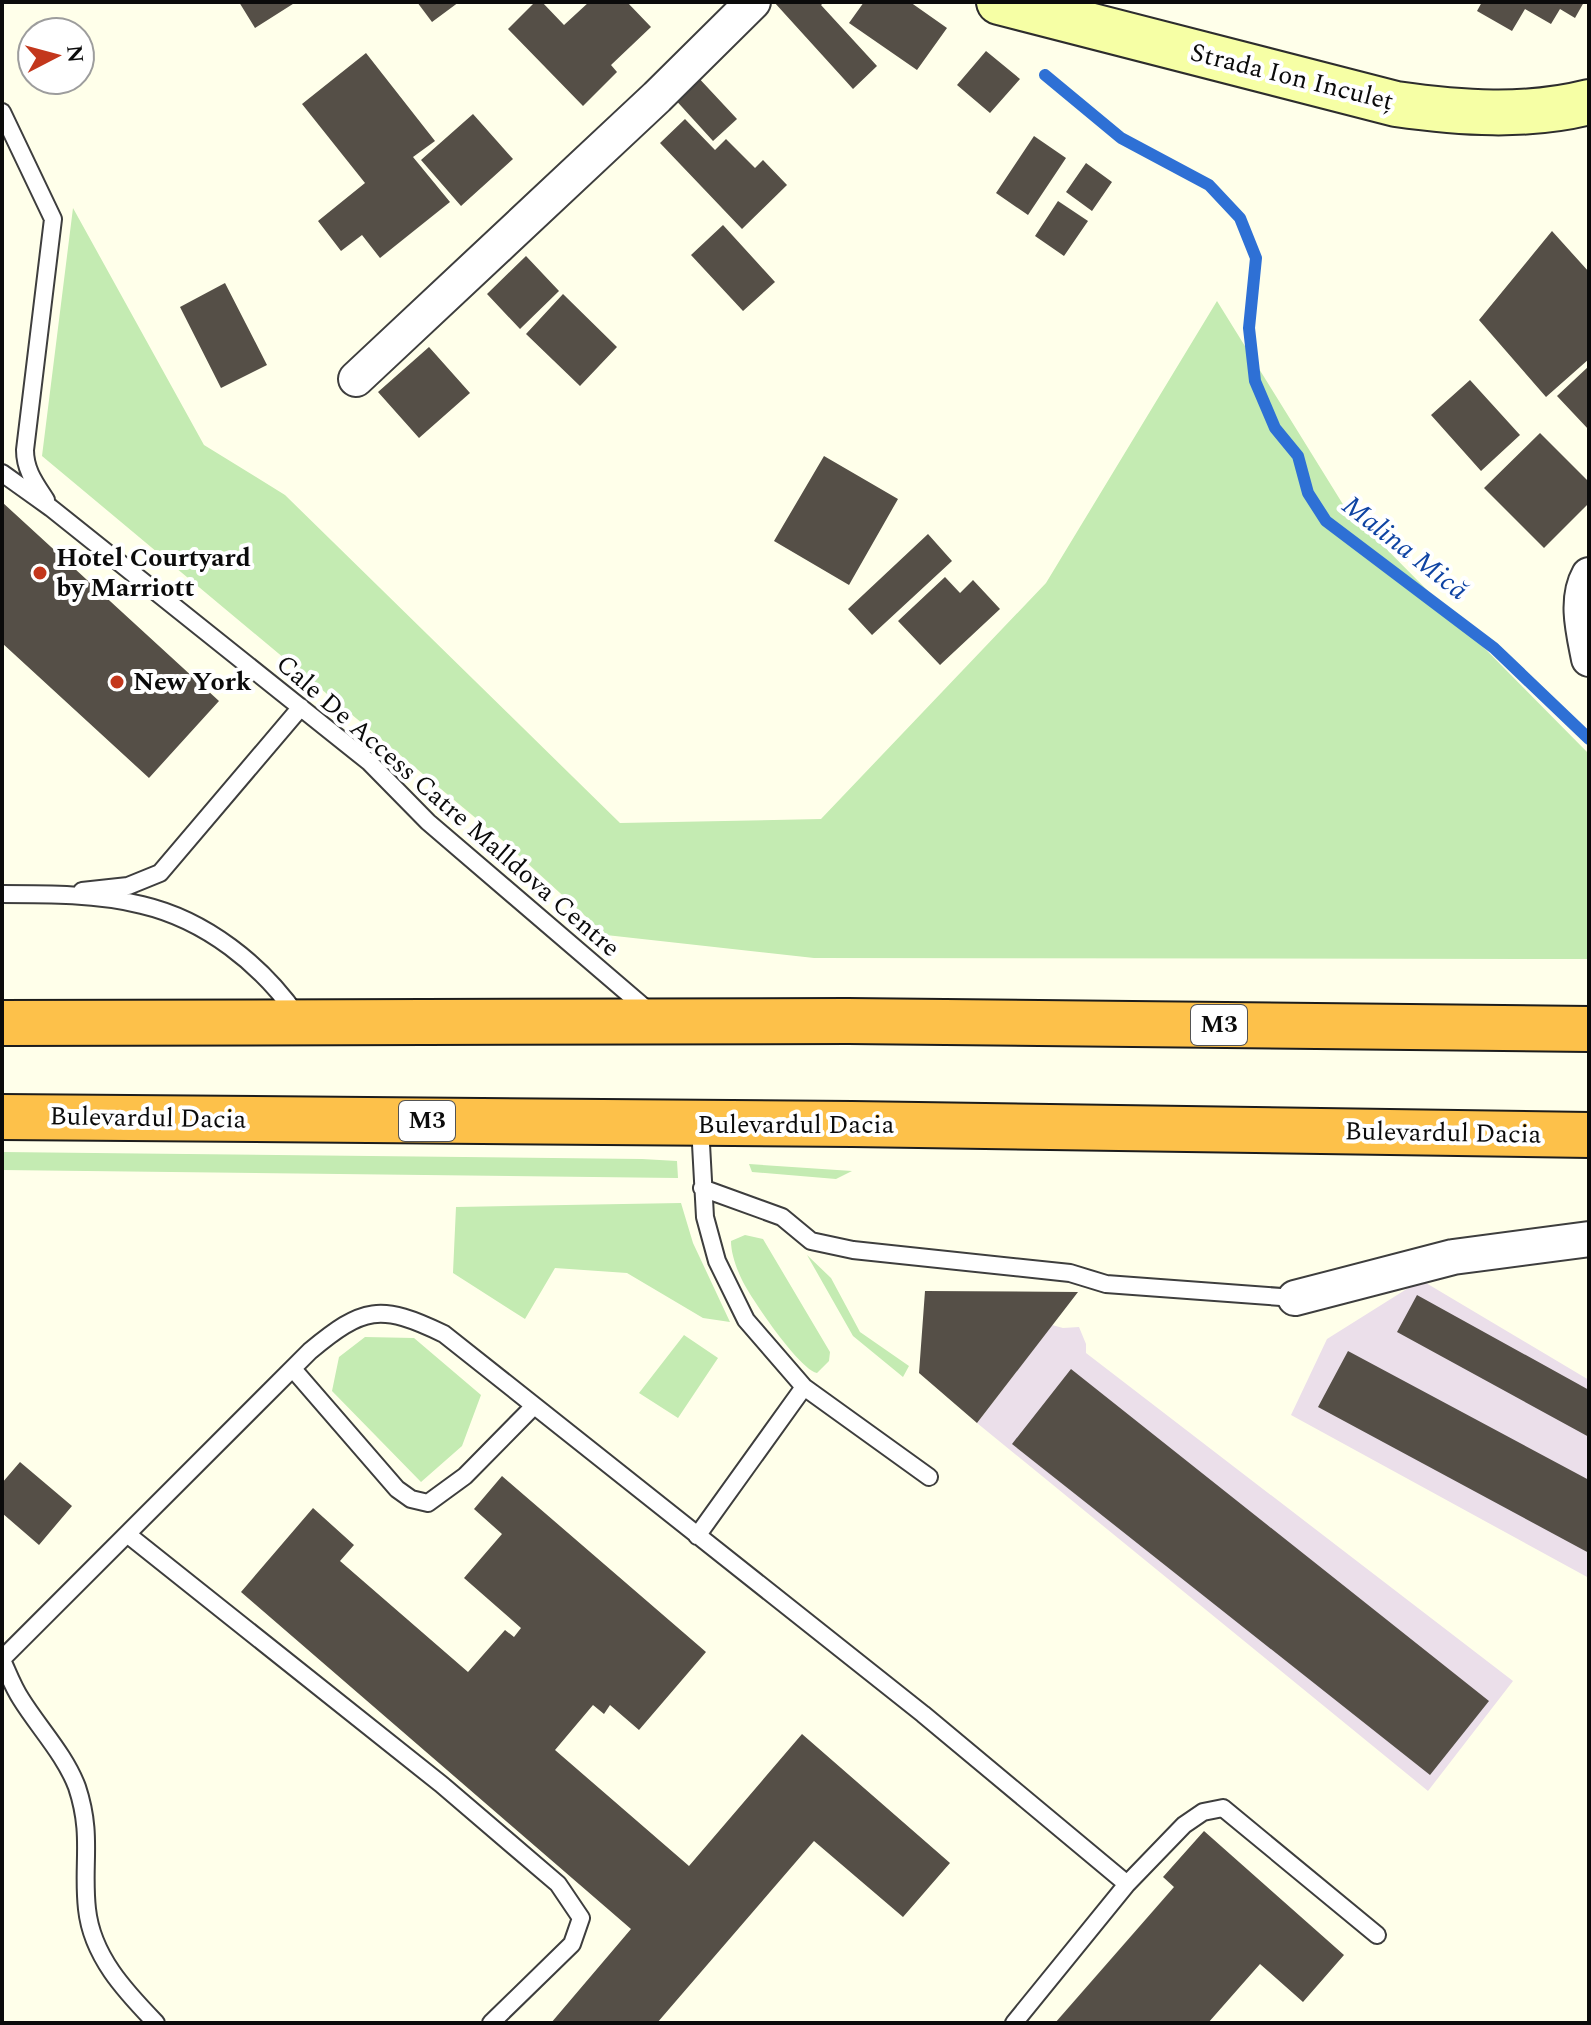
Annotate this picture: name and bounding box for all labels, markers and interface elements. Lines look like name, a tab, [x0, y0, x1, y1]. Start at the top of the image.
north arrow	[16, 16, 96, 96]
street label: Strada Ion Inculeț	[1186, 32, 1398, 122]
text: N	[57, 43, 92, 65]
water label: Malina Mică	[1333, 485, 1477, 611]
place label: Hotel Courtyard by Marriott	[56, 538, 251, 608]
marker: Hotel Courtyard by Marriott	[31, 564, 49, 582]
street label: Cale De Access Catre Malldova Centre	[267, 645, 629, 967]
place label: New York	[133, 662, 252, 702]
marker: New York	[108, 673, 126, 691]
road number: M3	[1191, 1005, 1247, 1045]
street label: Bulevardul Dacia	[49, 1096, 247, 1140]
road number: M3	[399, 1101, 455, 1141]
street label: Bulevardul Dacia	[698, 1105, 895, 1145]
street label: Bulevardul Dacia	[1344, 1111, 1542, 1155]

